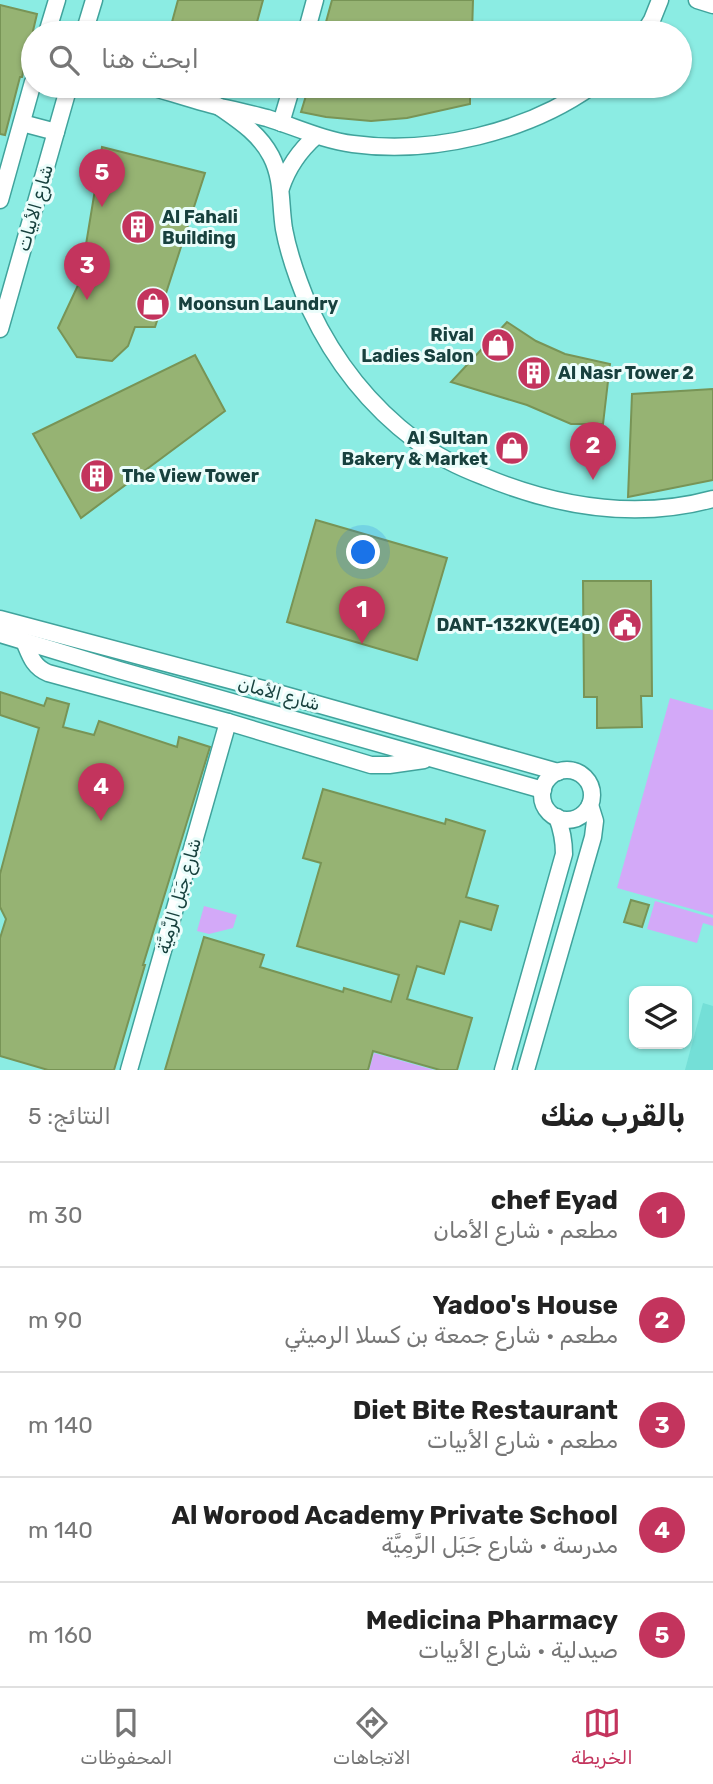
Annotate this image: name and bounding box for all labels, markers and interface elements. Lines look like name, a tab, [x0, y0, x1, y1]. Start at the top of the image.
search box	[21, 21, 692, 98]
icon: search	[45, 41, 83, 79]
text: ابحث هنا	[101, 44, 199, 75]
pin: 5	[79, 149, 125, 207]
street label: شارع الأبيات	[12, 162, 59, 254]
place label: Al Fahali Building	[162, 206, 238, 249]
building icon: Al Fahali Building	[119, 208, 157, 246]
pin: 3	[64, 242, 110, 300]
shop icon: Moonsun Laundry	[134, 285, 172, 323]
place label: Moonsun Laundry	[178, 293, 338, 315]
place label: Rival Ladies Salon	[361, 324, 474, 367]
shop icon: Rival Ladies Salon	[479, 326, 517, 364]
building icon: Al Nasr Tower 2	[515, 354, 553, 392]
place label: Al Nasr Tower 2	[558, 362, 694, 384]
pin: 2	[570, 422, 616, 480]
place label: Al Sultan Bakery & Market	[342, 427, 488, 470]
shop icon: Al Sultan Bakery & Market	[493, 429, 531, 467]
building icon: The View Tower	[78, 457, 116, 495]
place label: The View Tower	[122, 465, 259, 487]
your location	[346, 535, 380, 569]
pin: 1	[339, 586, 385, 644]
public building icon: DANT-132KV(E40)	[606, 606, 644, 644]
place label: DANT-132KV(E40)	[436, 614, 600, 636]
street label: شارع الأمان	[235, 672, 322, 716]
pin: 4	[78, 763, 124, 821]
street label: شارع جَبَل الرَّمِيَّة	[152, 836, 207, 957]
map controls	[629, 986, 692, 1049]
button: layers	[629, 986, 692, 1049]
text: بالقرب منك	[540, 1098, 685, 1134]
text: النتائج: 5	[28, 1102, 111, 1130]
text: chef Eyad	[491, 1185, 618, 1216]
text: 30 m	[28, 1201, 83, 1229]
text: 1	[656, 1201, 668, 1229]
text: مطعم · شارع الأمان	[433, 1216, 618, 1244]
text: Yadoo's House	[432, 1290, 618, 1321]
text: 90 m	[28, 1306, 82, 1334]
text: 2	[655, 1306, 669, 1334]
text: مطعم · شارع جمعة بن كسلا الرميثي	[284, 1321, 618, 1349]
text: Diet Bite Restaurant	[353, 1395, 618, 1426]
text: 140 m	[28, 1411, 93, 1439]
text: 3	[654, 1411, 670, 1439]
text: مطعم · شارع الأبيات	[427, 1426, 618, 1454]
text: Al Worood Academy Private School	[171, 1500, 618, 1531]
text: 140 m	[28, 1516, 93, 1544]
text: 4	[654, 1516, 670, 1544]
text: مدرسة · شارع جَبَل الرَّمِيَّة	[381, 1531, 618, 1559]
text: Medicina Pharmacy	[366, 1605, 618, 1636]
text: 160 m	[28, 1621, 92, 1649]
text: 5	[655, 1621, 669, 1649]
text: صيدلية · شارع الأبيات	[418, 1636, 618, 1664]
tab: المحفوظات	[80, 1704, 173, 1769]
tab: الاتجاهات	[333, 1704, 411, 1769]
tab: الخريطة	[571, 1704, 633, 1769]

